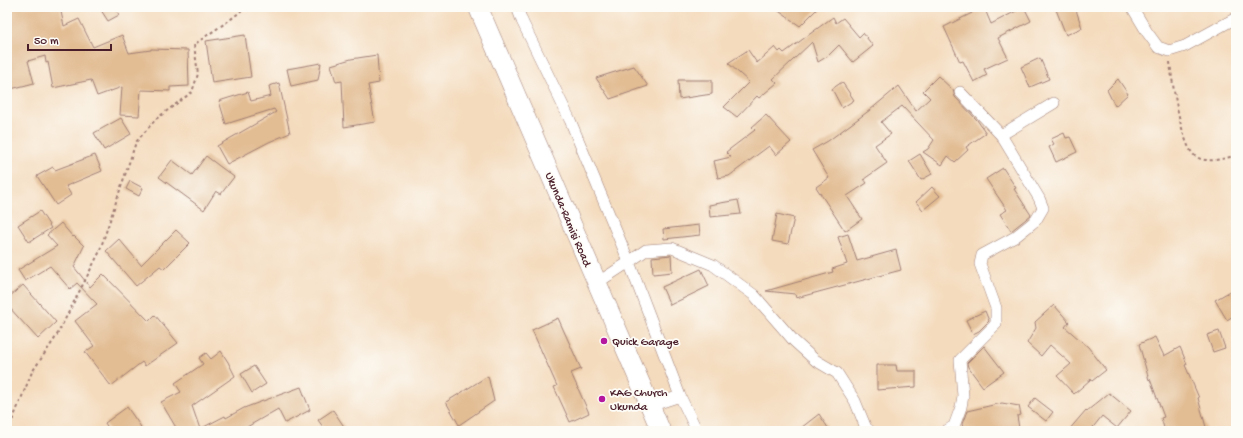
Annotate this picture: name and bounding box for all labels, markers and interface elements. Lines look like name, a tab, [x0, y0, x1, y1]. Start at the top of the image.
scale bar	[28, 26, 111, 52]
text: 50 m	[34, 35, 59, 49]
street label: Ukunda-Ramisi Road	[541, 170, 594, 270]
marker: Quick Garage	[599, 336, 609, 346]
place label: Quick Garage	[612, 336, 680, 350]
place label: KAG Church Ukunda	[610, 387, 668, 415]
marker: KAG Church Ukunda	[597, 394, 607, 404]

